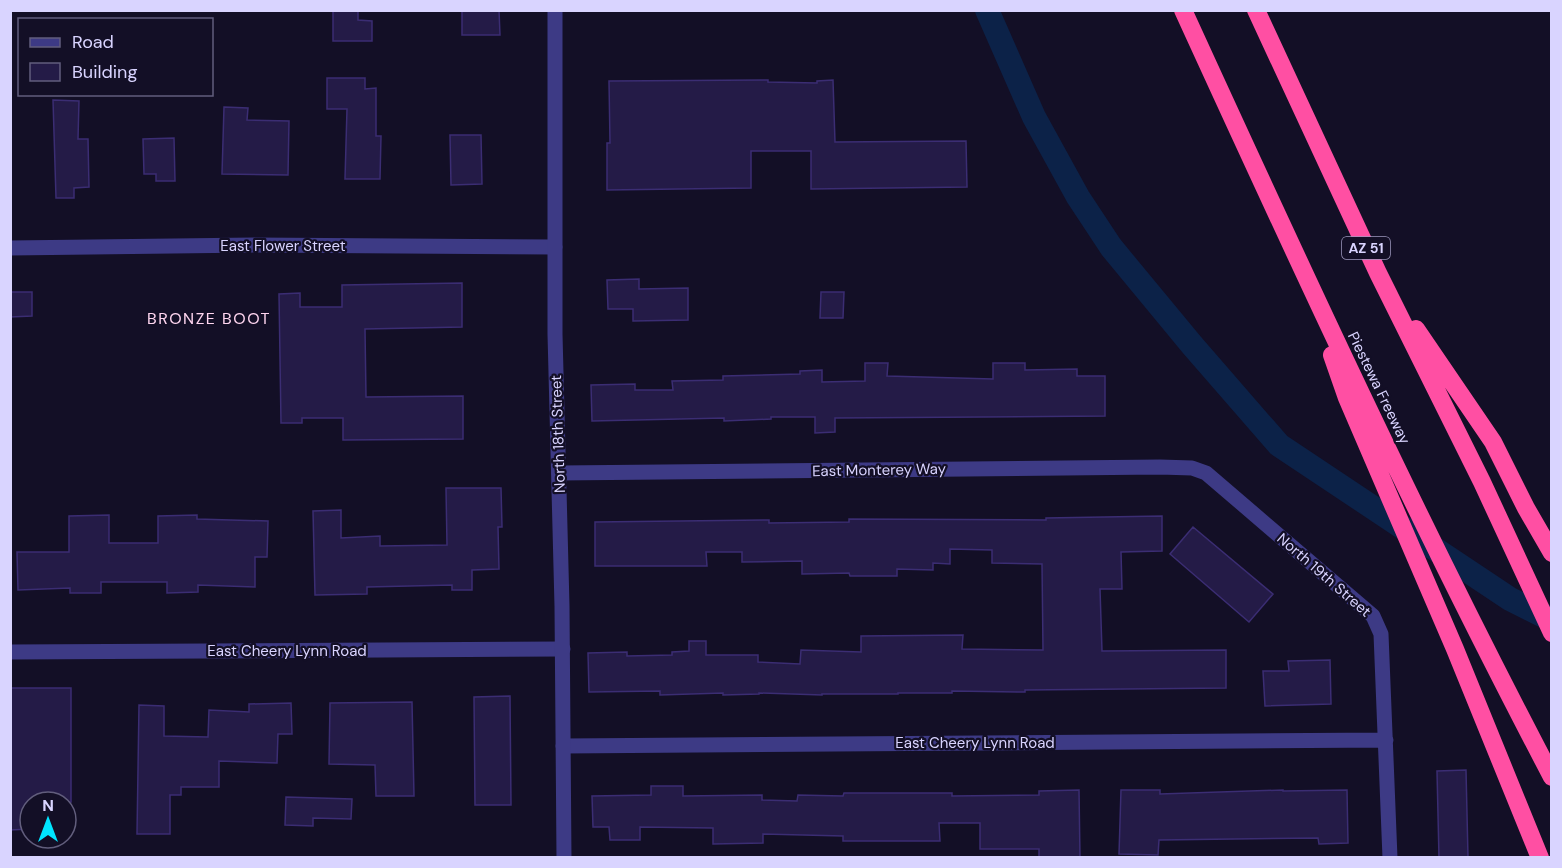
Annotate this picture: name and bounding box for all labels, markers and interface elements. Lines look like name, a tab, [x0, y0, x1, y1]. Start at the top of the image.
legend	[18, 18, 213, 96]
text: Road	[72, 30, 114, 54]
text: Building	[72, 60, 137, 84]
street label: East Flower Street	[220, 236, 346, 256]
road number: AZ 51	[1342, 237, 1390, 259]
district label: BRONZE BOOT	[147, 308, 271, 329]
street label: Piestewa Freeway	[1343, 328, 1415, 448]
street label: North 18th Street	[546, 375, 570, 493]
street label: East Monterey Way	[812, 459, 947, 481]
street label: North 19th Street	[1273, 529, 1375, 621]
street label: East Cheery Lynn Road	[207, 641, 367, 661]
street label: East Cheery Lynn Road	[895, 733, 1055, 753]
north arrow	[18, 790, 78, 850]
text: N	[42, 795, 54, 816]

